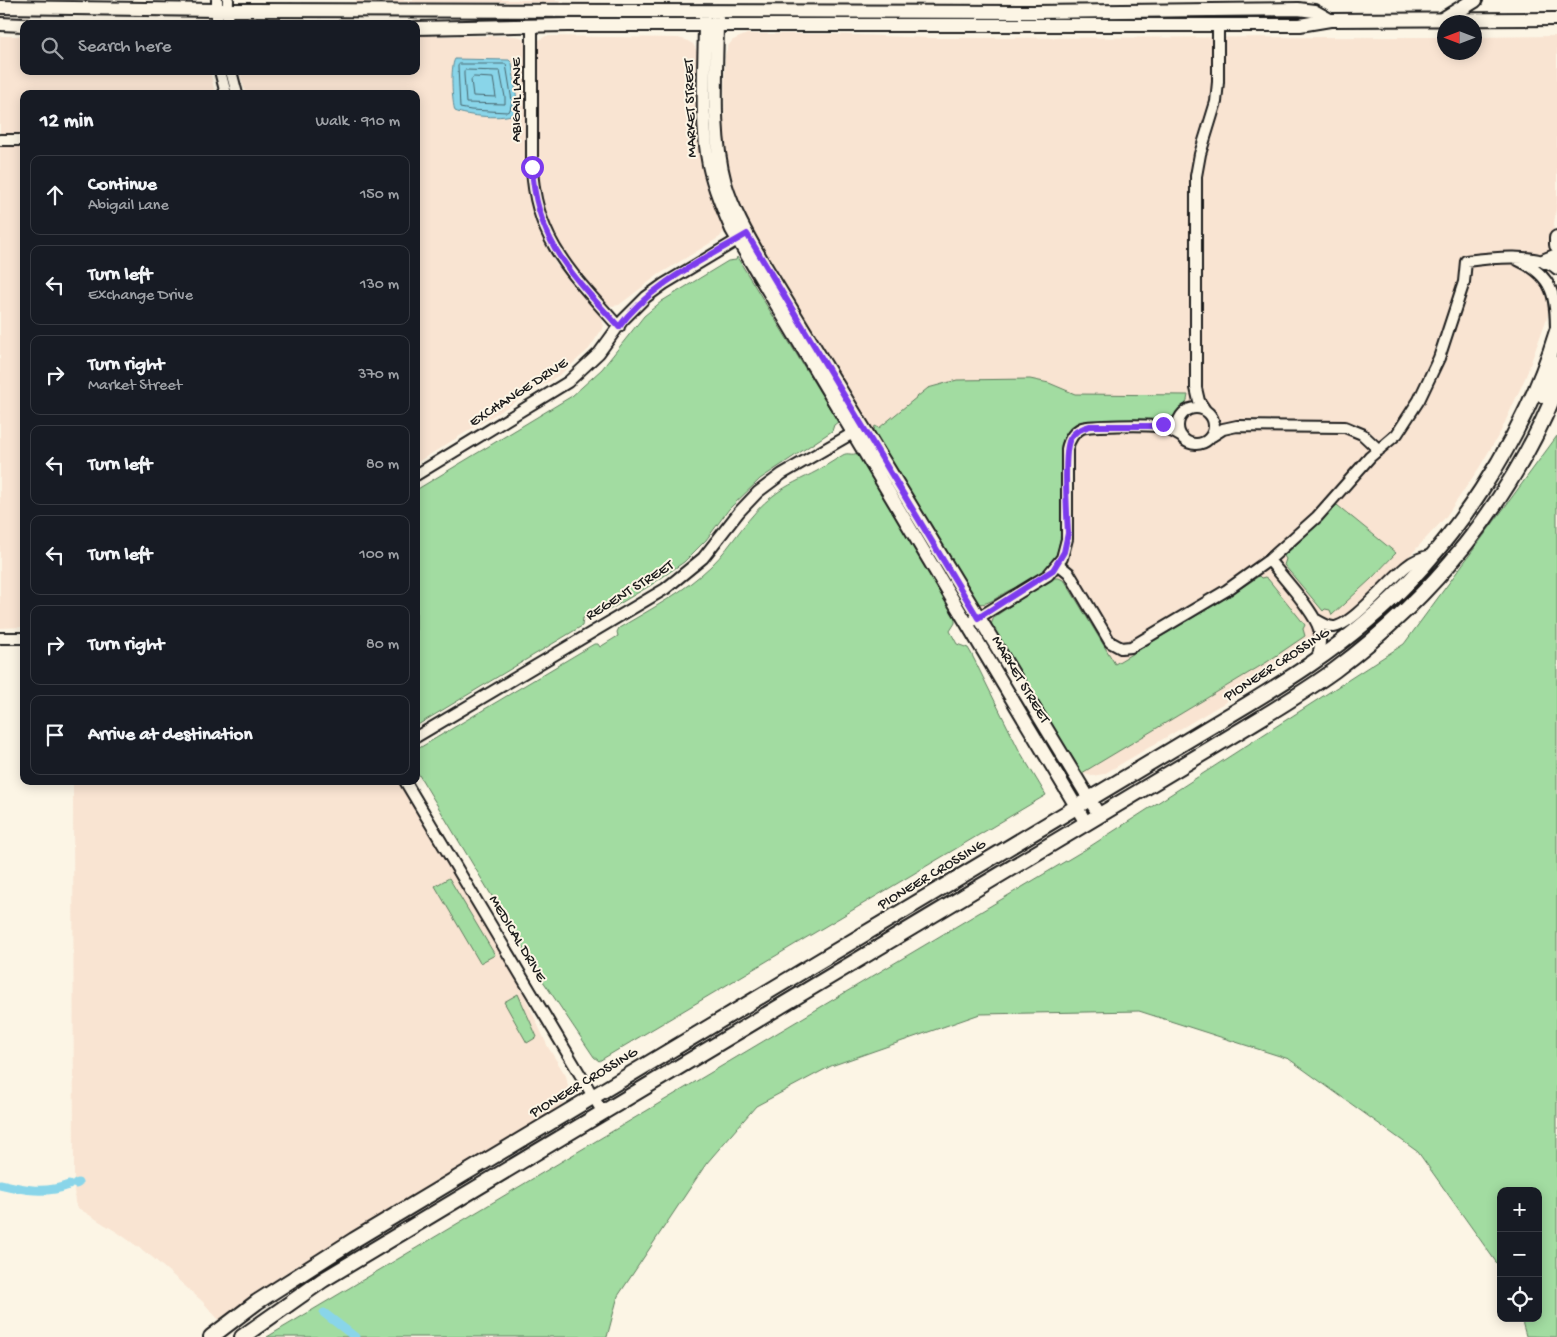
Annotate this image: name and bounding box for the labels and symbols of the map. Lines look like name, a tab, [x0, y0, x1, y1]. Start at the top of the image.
north arrow	[1437, 15, 1482, 60]
street label: ABIGAIL LANE	[508, 57, 526, 142]
street label: MARKET STREET	[680, 57, 702, 158]
route start	[521, 156, 544, 179]
street label: EXCHANGE DRIVE	[466, 354, 572, 432]
route end	[1152, 413, 1175, 436]
street label: REGENT STREET	[583, 556, 678, 625]
street label: PIONEER CROSSING	[1220, 624, 1334, 706]
street label: MARKET STREET	[987, 633, 1054, 728]
street label: PIONEER CROSSING	[874, 835, 990, 915]
street label: MEDICAL DRIVE	[484, 892, 550, 986]
street label: PIONEER CROSSING	[526, 1043, 642, 1123]

